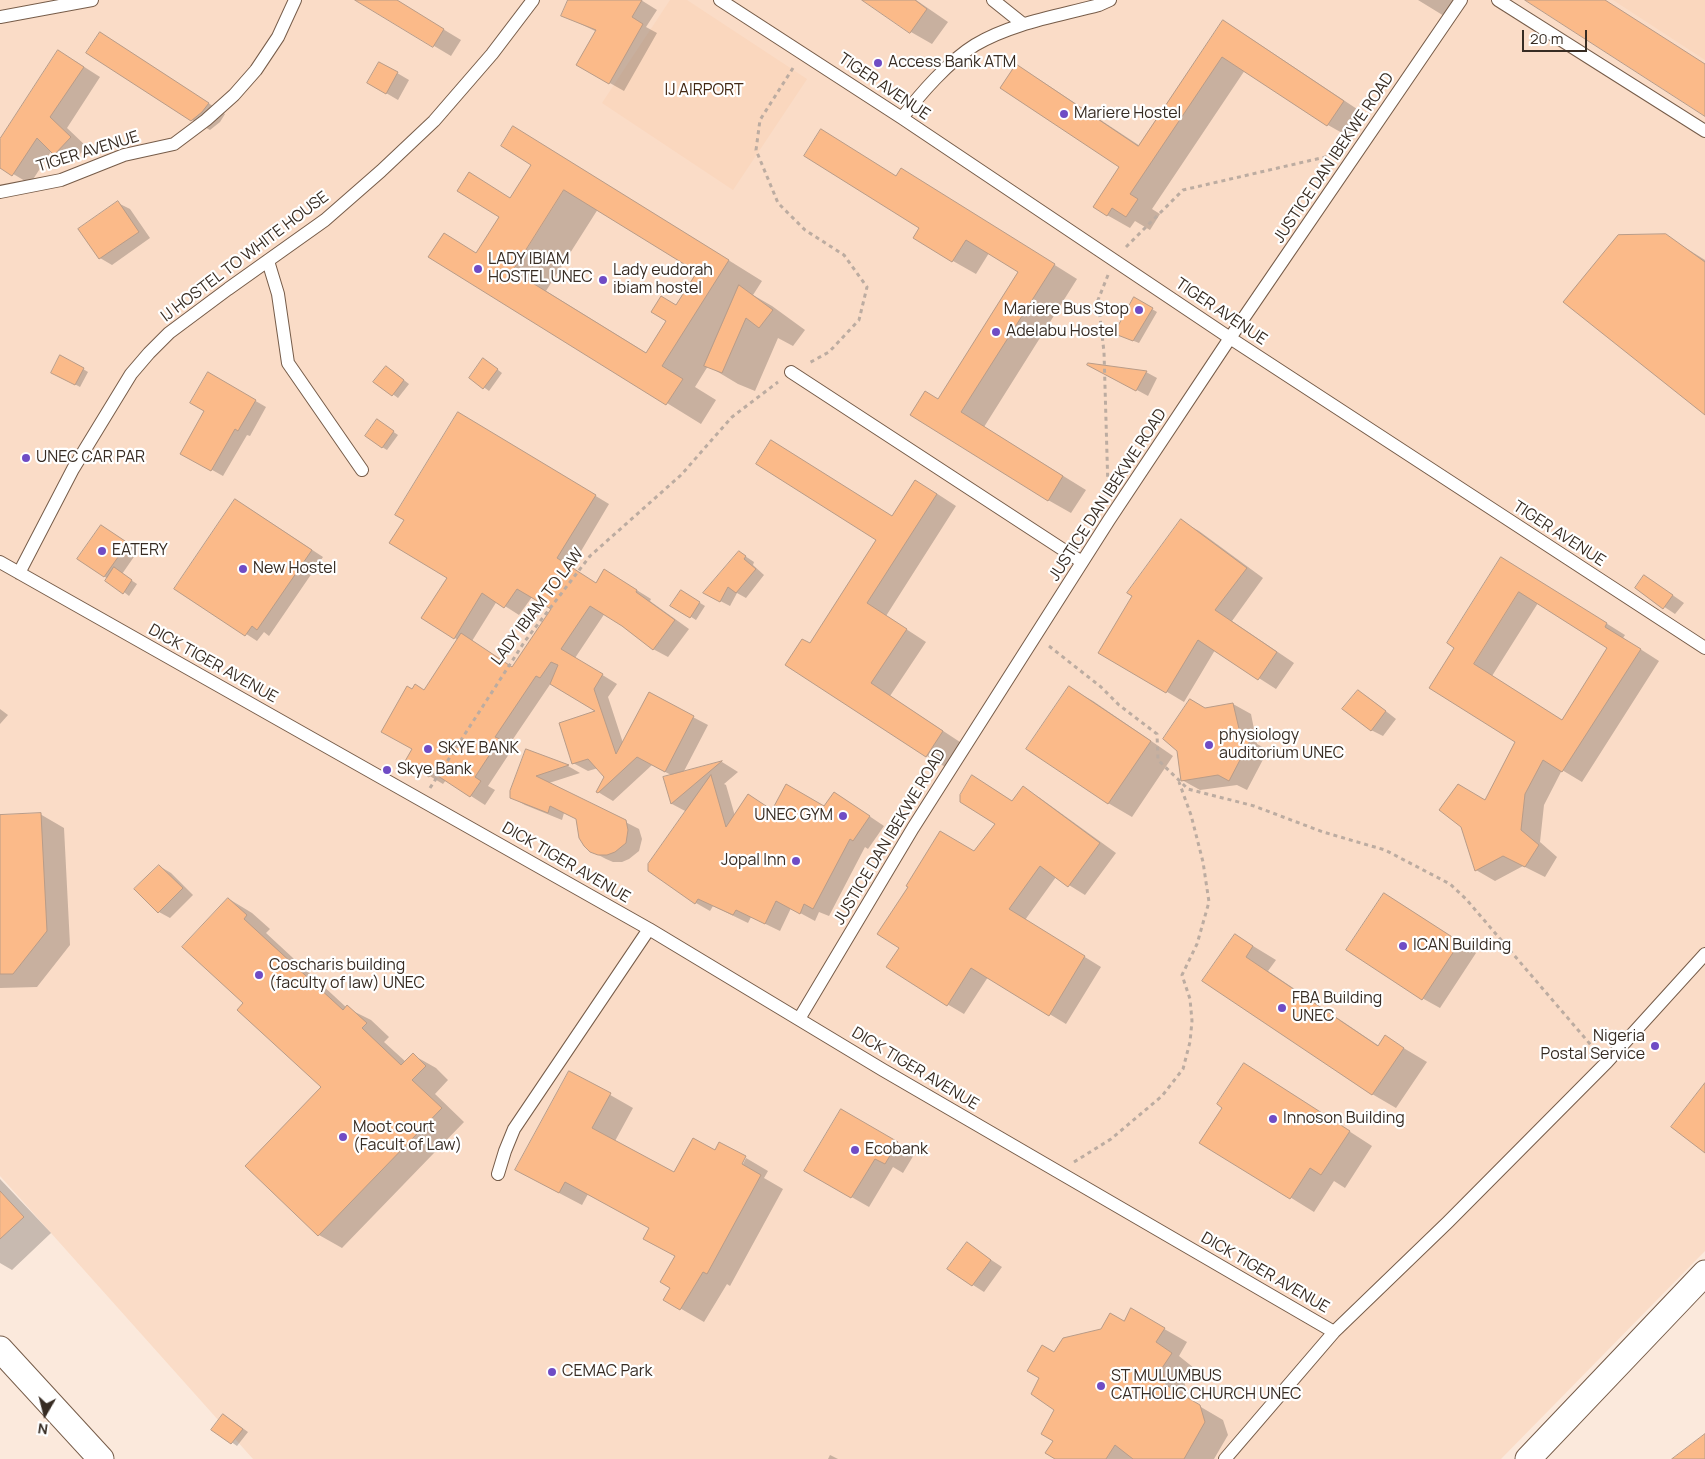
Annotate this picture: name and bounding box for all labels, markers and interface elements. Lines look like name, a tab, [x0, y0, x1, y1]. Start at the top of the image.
scale bar	[1525, 20, 1590, 52]
text: 20 m	[1530, 28, 1563, 49]
street label: TIGER AVENUE	[835, 49, 933, 125]
place label: Access Bank ATM	[888, 53, 1016, 73]
marker: Access Bank ATM	[872, 57, 884, 69]
street label: JUSTICE DAN IBEKWE ROAD	[1270, 69, 1398, 247]
park label: IJ AIRPORT	[664, 81, 744, 101]
place label: Mariere Hostel	[1074, 104, 1181, 124]
marker: Mariere Hostel	[1058, 108, 1070, 120]
street label: TIGER AVENUE	[34, 127, 142, 177]
street label: IJ HOSTEL TO WHITE HOUSE	[157, 188, 333, 326]
place label: LADY IBIAM HOSTEL UNEC	[488, 250, 593, 288]
place label: Lady eudorah ibiam hostel	[613, 261, 713, 299]
marker: LADY IBIAM HOSTEL UNEC	[472, 263, 484, 275]
marker: Lady eudorah ibiam hostel	[597, 274, 609, 286]
street label: TIGER AVENUE	[1172, 274, 1270, 350]
place label: Mariere Bus Stop	[1004, 300, 1129, 320]
marker: Mariere Bus Stop	[1133, 304, 1145, 316]
place label: Adelabu Hostel	[1006, 322, 1118, 342]
marker: Adelabu Hostel	[990, 326, 1002, 338]
street label: JUSTICE DAN IBEKWE ROAD	[1045, 405, 1171, 585]
place label: UNEC CAR PAR	[36, 448, 145, 468]
marker: UNEC CAR PAR	[20, 452, 32, 464]
street label: TIGER AVENUE	[1509, 497, 1609, 571]
place label: EATERY	[112, 541, 168, 561]
marker: EATERY	[96, 545, 108, 557]
street label: LADY IBIAM TO LAW	[488, 545, 588, 669]
place label: New Hostel	[253, 559, 336, 579]
marker: New Hostel	[237, 563, 249, 575]
street label: DICK TIGER AVENUE	[145, 621, 281, 707]
place label: physiology auditorium UNEC	[1219, 726, 1344, 764]
place label: SKYE BANK	[438, 739, 519, 759]
marker: physiology auditorium UNEC	[1203, 739, 1215, 751]
marker: SKYE BANK	[422, 743, 434, 755]
street label: JUSTICE DAN IBEKWE ROAD	[830, 746, 950, 928]
place label: Skye Bank	[397, 760, 472, 780]
marker: Skye Bank	[381, 764, 393, 776]
place label: UNEC GYM	[754, 806, 833, 826]
marker: UNEC GYM	[837, 810, 849, 822]
street label: DICK TIGER AVENUE	[499, 819, 633, 907]
place label: Jopal Inn	[721, 851, 786, 871]
marker: Jopal Inn	[790, 855, 802, 867]
place label: ICAN Building	[1413, 936, 1511, 956]
marker: ICAN Building	[1397, 940, 1409, 952]
place label: Coscharis building (faculty of law) UNEC	[269, 956, 425, 994]
marker: Coscharis building (faculty of law) UNEC	[253, 969, 265, 981]
place label: FBA Building UNEC	[1292, 989, 1382, 1027]
marker: FBA Building UNEC	[1276, 1002, 1288, 1014]
street label: DICK TIGER AVENUE	[848, 1024, 982, 1114]
place label: Nigeria Postal Service	[1541, 1027, 1645, 1065]
marker: Nigeria Postal Service	[1649, 1040, 1661, 1052]
place label: Innoson Building	[1283, 1109, 1405, 1129]
marker: Innoson Building	[1267, 1113, 1279, 1125]
place label: Moot court (Facult of Law)	[353, 1118, 462, 1156]
marker: Moot court (Facult of Law)	[337, 1131, 349, 1143]
place label: Ecobank	[865, 1140, 928, 1160]
marker: Ecobank	[849, 1144, 861, 1156]
street label: DICK TIGER AVENUE	[1198, 1229, 1332, 1317]
place label: CEMAC Park	[562, 1362, 652, 1382]
marker: CEMAC Park	[546, 1366, 558, 1378]
place label: ST MULUMBUS CATHOLIC CHURCH UNEC	[1111, 1367, 1301, 1405]
marker: ST MULUMBUS CATHOLIC CHURCH UNEC	[1095, 1380, 1107, 1392]
north arrow	[20, 1389, 70, 1439]
text: N	[37, 1419, 49, 1439]

